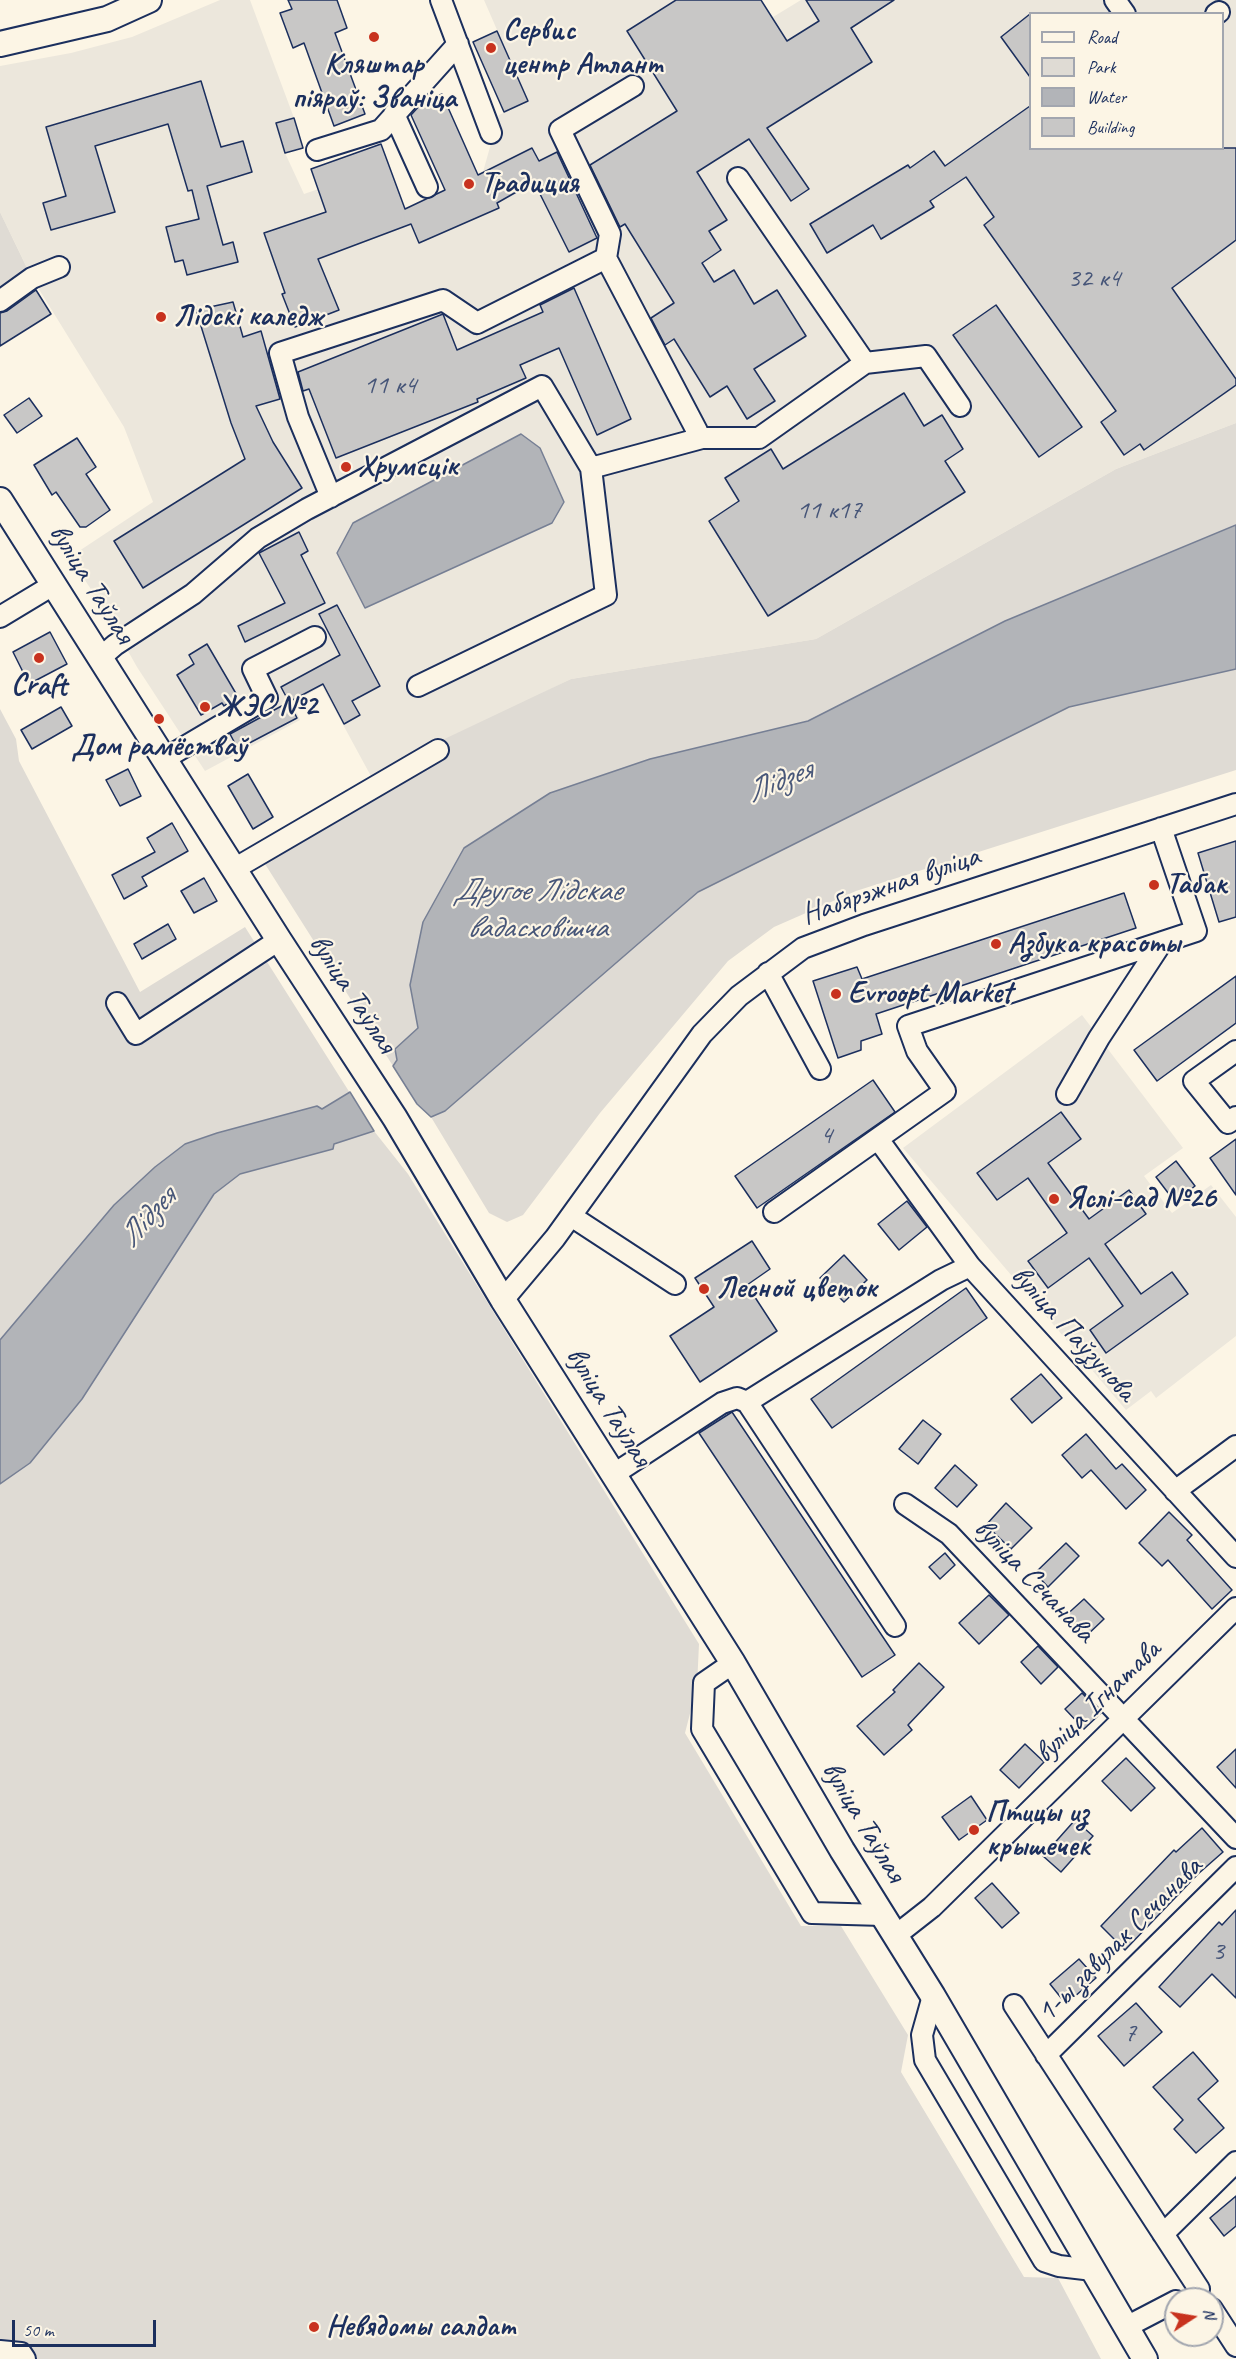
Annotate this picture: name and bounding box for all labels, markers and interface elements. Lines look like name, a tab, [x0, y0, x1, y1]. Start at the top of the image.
legend	[1029, 12, 1224, 150]
place label: Сервис центр Атлант	[503, 13, 662, 84]
text: Road	[1087, 26, 1117, 48]
marker: Кляштар піяраў: Званіца	[367, 30, 381, 44]
marker: Сервис центр Атлант	[484, 41, 498, 55]
place label: Кляштар піяраў: Званіца	[292, 47, 456, 118]
text: Park	[1087, 56, 1116, 78]
text: Water	[1087, 86, 1126, 108]
text: Building	[1087, 116, 1134, 138]
place label: Традиция	[481, 166, 579, 202]
marker: Традиция	[462, 177, 476, 191]
house number: 32 к4	[1068, 263, 1120, 295]
place label: Лідскі каледж	[173, 299, 323, 335]
marker: Лідскі каледж	[154, 310, 168, 324]
house number: 11 к4	[364, 370, 416, 402]
place label: Хрумсцік	[358, 449, 458, 485]
marker: Хрумсцік	[339, 460, 353, 474]
house number: 11 к17	[796, 495, 862, 527]
street label: вуліца Таўлая	[40, 517, 142, 651]
marker: Craft	[32, 651, 46, 665]
place label: Craft	[11, 668, 67, 704]
place label: ЖЭС №2	[217, 689, 317, 725]
marker: ЖЭС №2	[198, 700, 212, 714]
marker: Дом рамёстваў	[152, 712, 166, 726]
place label: Дом рамёстваў	[71, 729, 247, 765]
water label: Лідзея	[741, 752, 817, 812]
street label: Набярэжная вуліца	[797, 839, 985, 933]
place label: Табак	[1166, 867, 1226, 903]
water label: Другое Лідскае вадасховішча	[453, 873, 621, 948]
marker: Табак	[1147, 878, 1161, 892]
place label: Азбука красоты	[1008, 926, 1180, 962]
street label: вуліца Таўлая	[300, 928, 404, 1060]
marker: Азбука красоты	[989, 937, 1003, 951]
place label: Evroopt Market	[848, 976, 1012, 1012]
marker: Evroopt Market	[829, 987, 843, 1001]
house number: 4	[820, 1120, 832, 1152]
water label: Лідзея	[111, 1180, 185, 1256]
place label: Яслі-сад №26	[1066, 1181, 1216, 1217]
marker: Яслі-сад №26	[1047, 1192, 1061, 1206]
street label: вуліца Паўзунова	[1002, 1258, 1144, 1410]
place label: Лесной цветок	[716, 1271, 876, 1307]
marker: Лесной цветок	[697, 1282, 711, 1296]
street label: вуліца Таўлая	[557, 1340, 659, 1474]
street label: вуліца Сечанава	[966, 1511, 1102, 1651]
street label: вуліца Ігнатава	[1027, 1633, 1169, 1771]
street label: вуліца Таўлая	[813, 1755, 913, 1889]
place label: Птицы из крышечек	[986, 1795, 1090, 1866]
marker: Птицы из крышечек	[967, 1823, 981, 1837]
street label: 1-ы завулак Сечанава	[1030, 1850, 1210, 2030]
house number: 3	[1212, 1936, 1224, 1968]
house number: 7	[1124, 2018, 1136, 2050]
north arrow	[1164, 2287, 1224, 2347]
text: N	[1199, 2307, 1220, 2321]
scale bar	[15, 2308, 159, 2346]
place label: Невядомы салдат	[326, 2309, 515, 2345]
text: 50 m	[23, 2319, 54, 2341]
marker: Невядомы салдат	[307, 2320, 321, 2334]

